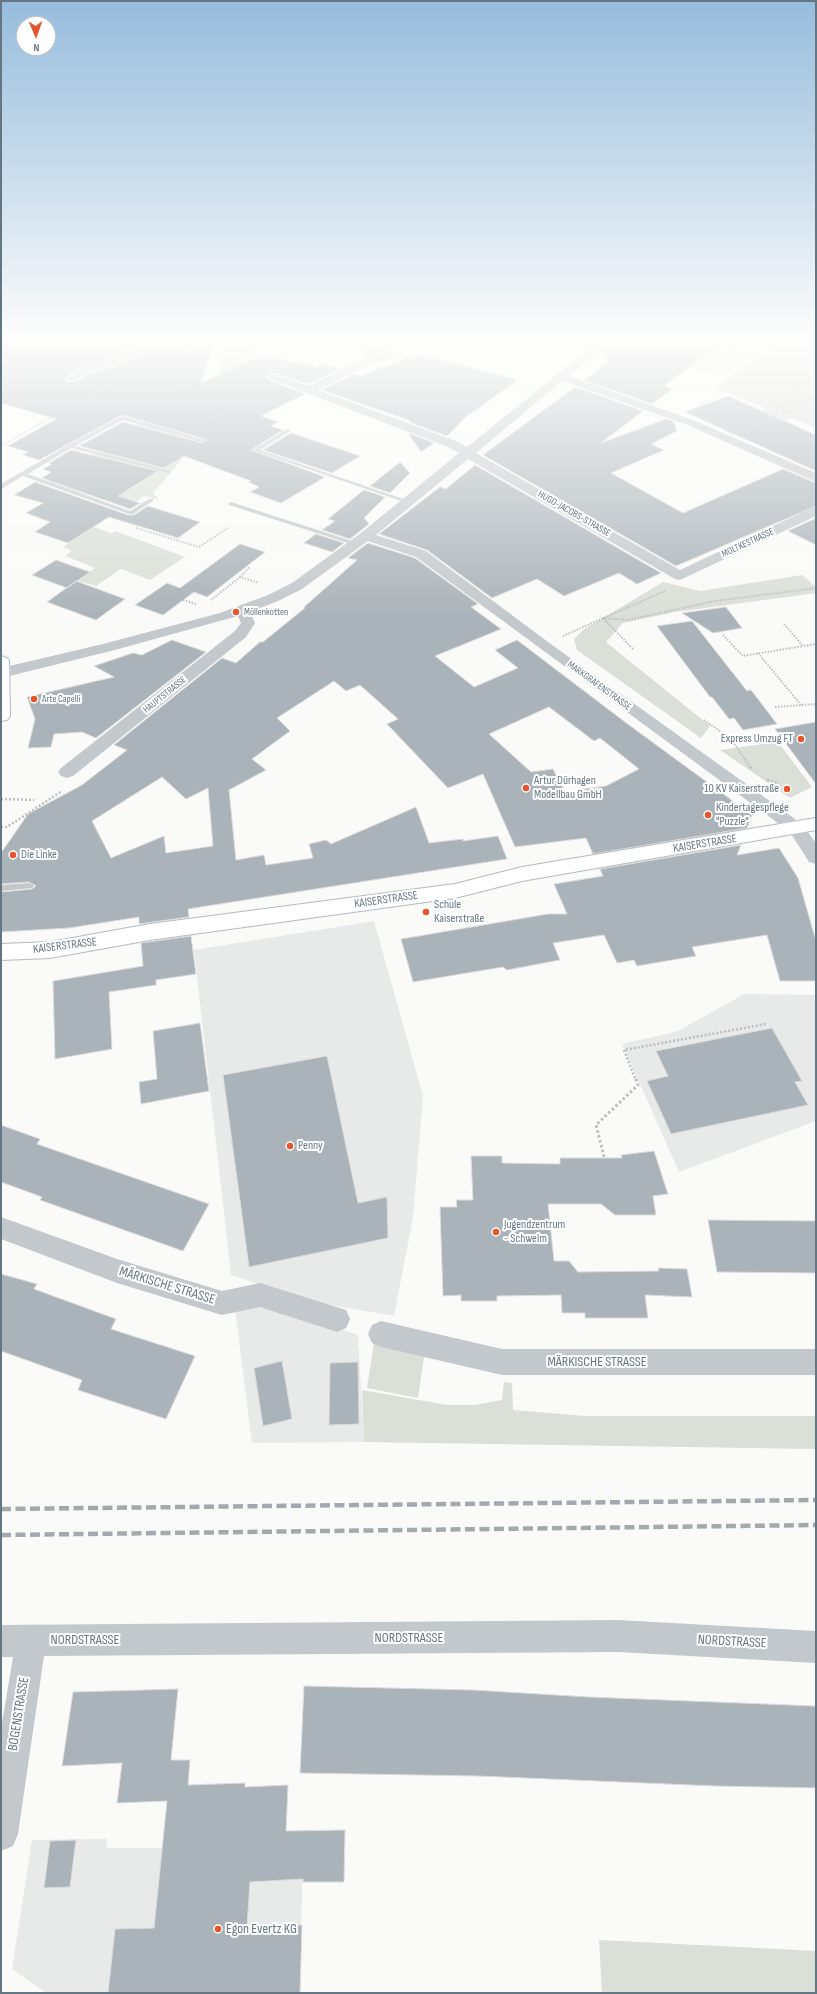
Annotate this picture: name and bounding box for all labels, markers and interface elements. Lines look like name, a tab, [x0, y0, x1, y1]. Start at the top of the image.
north arrow	[16, 16, 56, 56]
text: N	[33, 41, 40, 54]
street label: HUGO-JACOBS-STRASSE	[536, 488, 612, 540]
street label: MOLTKESTRASSE	[720, 526, 776, 560]
place label: Möllenkotten	[244, 606, 288, 618]
marker: Möllenkotten	[231, 607, 241, 617]
street label: MARKGRAFENSTRASSE	[565, 659, 633, 713]
street label: HAUPTSTRASSE	[141, 674, 189, 716]
place label: Arte Capelli	[42, 693, 81, 705]
marker: Arte Capelli	[29, 694, 39, 704]
place label: Express Umzug FT	[721, 732, 793, 746]
marker: Express Umzug FT	[796, 734, 806, 744]
place label: Artur Dürhagen Modellbau GmbH	[534, 774, 602, 802]
place label: 10 KV Kaiserstraße	[704, 782, 779, 796]
marker: Artur Dürhagen Modellbau GmbH	[521, 783, 531, 793]
marker: 10 KV Kaiserstraße	[782, 784, 792, 794]
place label: Kindertagespflege "Puzzle"	[716, 801, 789, 829]
marker: Kindertagespflege "Puzzle"	[703, 810, 713, 820]
street label: KAISERSTRASSE	[672, 832, 738, 856]
place label: Die Linke	[21, 848, 57, 862]
marker: Die Linke	[8, 850, 18, 860]
street label: KAISERSTRASSE	[353, 888, 419, 912]
place label: Schule Kaiserstraße	[434, 898, 484, 926]
marker: Schule Kaiserstraße	[421, 907, 431, 917]
street label: KAISERSTRASSE	[32, 935, 98, 957]
place label: Penny	[298, 1139, 323, 1153]
marker: Penny	[285, 1141, 295, 1151]
place label: Jugendzentrum - Schwelm	[504, 1218, 565, 1246]
marker: Jugendzentrum - Schwelm	[491, 1227, 501, 1237]
street label: MÄRKISCHE STRASSE	[117, 1263, 217, 1309]
street label: MÄRKISCHE STRASSE	[547, 1354, 647, 1370]
street label: NORDSTRASSE	[375, 1630, 443, 1646]
street label: NORDSTRASSE	[51, 1632, 119, 1648]
street label: NORDSTRASSE	[697, 1632, 767, 1652]
street label: BOGENSTRASSE	[5, 1676, 33, 1752]
place label: Egon Evertz KG	[226, 1921, 297, 1937]
marker: Egon Evertz KG	[213, 1924, 223, 1934]

